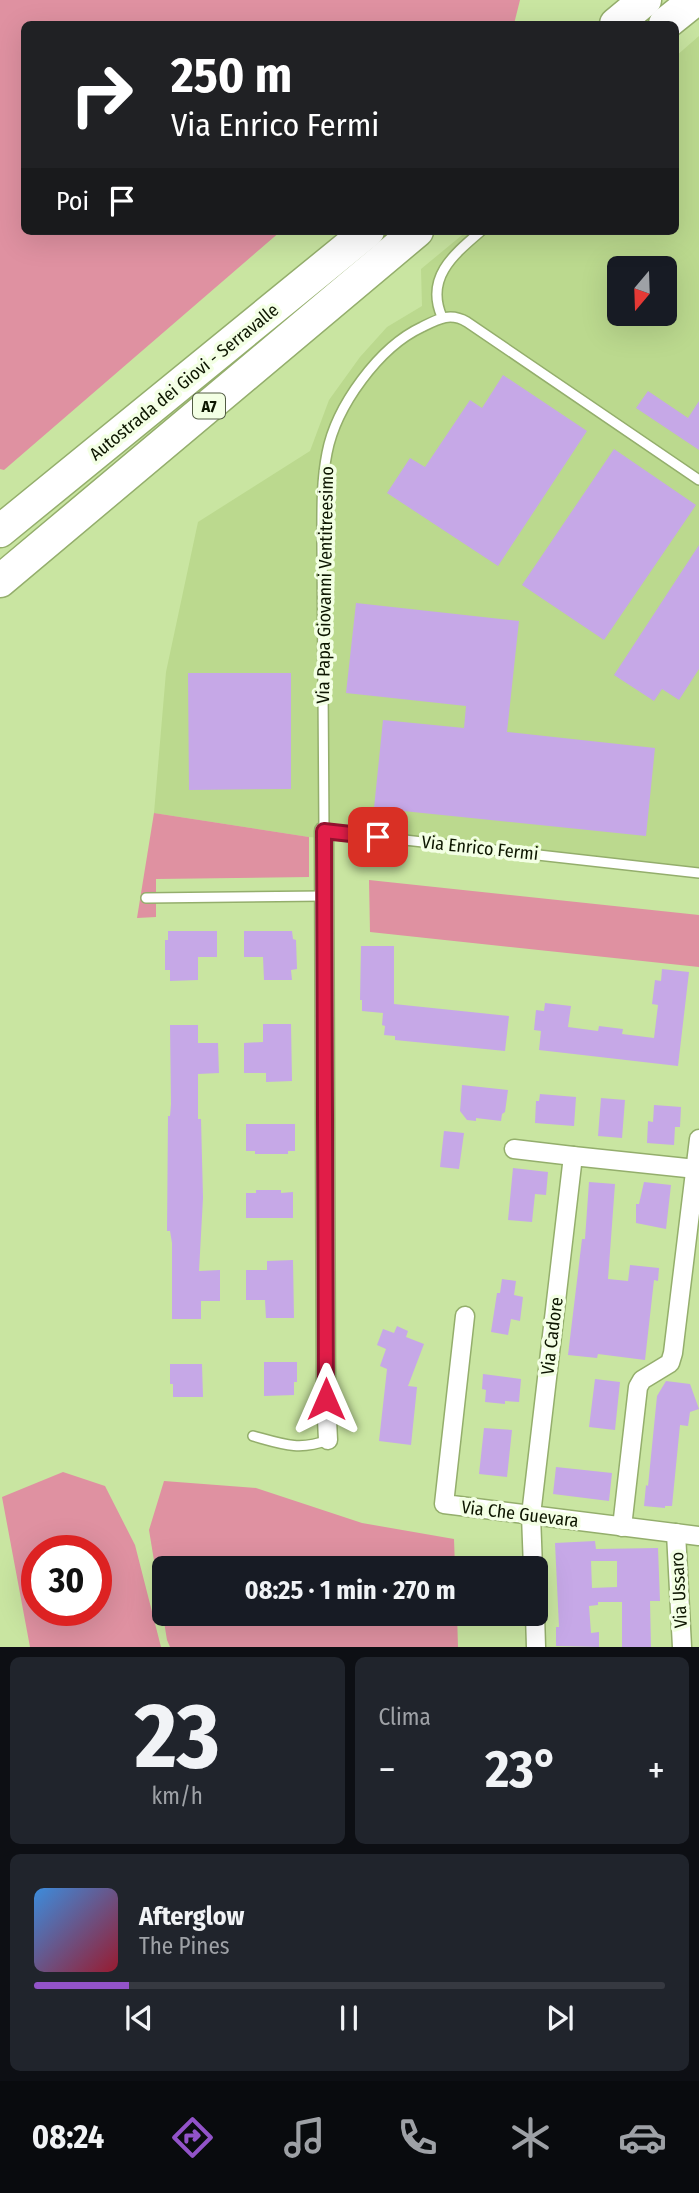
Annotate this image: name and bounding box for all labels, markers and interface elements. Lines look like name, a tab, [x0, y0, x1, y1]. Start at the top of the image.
text: 250 m	[171, 46, 292, 105]
icon: right	[56, 49, 147, 140]
text: Via Enrico Fermi	[171, 106, 379, 144]
icon: arrive	[103, 182, 141, 220]
text: Poi	[56, 186, 89, 217]
north arrow	[607, 256, 677, 326]
map controls	[607, 256, 677, 326]
street label: Autostrada dei Giovi - Serravalle	[85, 299, 283, 465]
road number: A7	[193, 394, 225, 418]
street label: Via Papa Giovanni Ventitreesimo	[312, 466, 338, 704]
pin	[348, 807, 408, 867]
icon: arrive	[359, 818, 397, 856]
street label: Via Enrico Fermi	[421, 831, 539, 865]
street label: Via Cadore	[536, 1296, 568, 1376]
position arrow	[289, 1362, 363, 1436]
street label: Via Che Guevara	[460, 1496, 580, 1532]
speed limit sign: 30	[21, 1535, 112, 1626]
street label: Via Ussaro	[666, 1551, 692, 1629]
text: 08:25 · 1 min · 270 m	[244, 1575, 456, 1606]
text: 23	[135, 1682, 220, 1791]
text: Clima	[379, 1703, 431, 1731]
text: 23°	[485, 1738, 558, 1801]
text: −	[379, 1747, 396, 1793]
text: +	[648, 1747, 665, 1793]
text: km/h	[152, 1782, 203, 1810]
text: Afterglow	[139, 1901, 244, 1932]
text: The Pines	[139, 1932, 230, 1960]
icon: previous	[120, 1999, 158, 2037]
icon: pause	[330, 1999, 368, 2037]
icon: next	[541, 1999, 579, 2037]
icon: directions	[168, 2113, 217, 2162]
icon: music	[280, 2113, 329, 2162]
icon: phone	[393, 2113, 442, 2162]
icon: climate	[506, 2113, 555, 2162]
icon: car	[618, 2113, 667, 2162]
text: 08:24	[32, 2118, 104, 2156]

